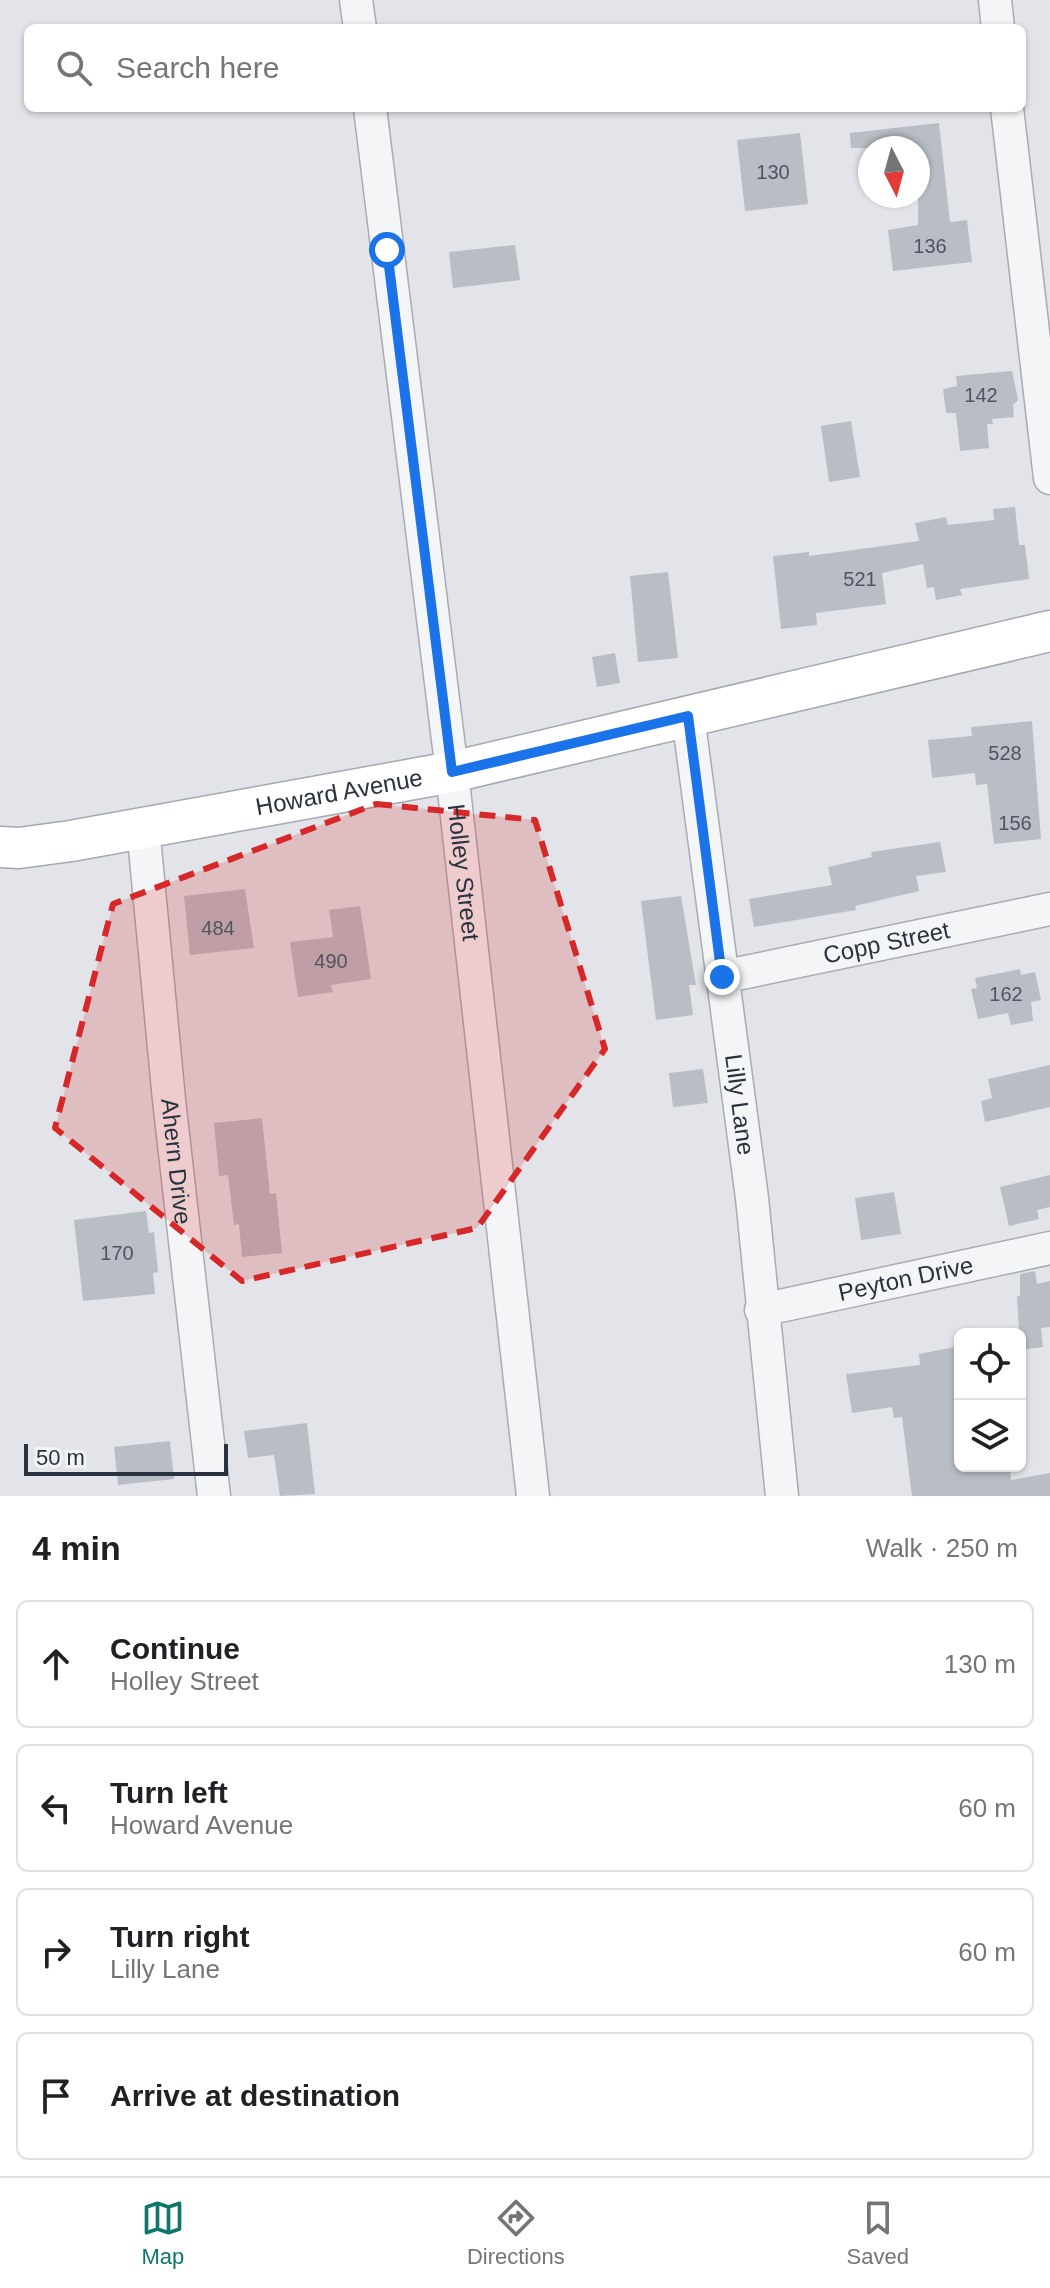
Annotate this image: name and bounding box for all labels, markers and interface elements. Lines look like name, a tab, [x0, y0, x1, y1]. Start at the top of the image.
search box	[24, 24, 1026, 112]
icon: search	[52, 46, 96, 90]
text: Search here	[116, 51, 279, 84]
north arrow	[858, 136, 930, 208]
house number: 130	[756, 161, 790, 183]
route start	[369, 232, 405, 268]
house number: 136	[913, 235, 947, 257]
house number: 142	[964, 384, 998, 406]
house number: 521	[843, 568, 877, 590]
house number: 528	[988, 742, 1022, 764]
street label: Howard Avenue	[253, 764, 425, 820]
street label: Holley Street	[443, 802, 485, 942]
house number: 156	[998, 812, 1032, 834]
street label: Copp Street	[821, 916, 952, 969]
house number: 484	[201, 917, 235, 939]
house number: 490	[314, 950, 348, 972]
route end	[704, 959, 740, 995]
house number: 162	[989, 983, 1023, 1005]
street label: Lilly Lane	[720, 1052, 760, 1157]
street label: Ahern Drive	[156, 1097, 197, 1226]
house number: 170	[100, 1242, 134, 1264]
street label: Peyton Drive	[836, 1251, 976, 1306]
map controls	[954, 1328, 1026, 1472]
button: locate	[954, 1328, 1026, 1400]
button: layers	[954, 1400, 1026, 1472]
scale bar	[24, 1440, 228, 1476]
text: 50 m	[36, 1445, 85, 1470]
text: 4 min	[32, 1529, 121, 1567]
text: Walk · 250 m	[866, 1533, 1018, 1563]
text: Continue	[110, 1632, 240, 1665]
icon: ahead	[34, 1642, 78, 1686]
text: 130 m	[944, 1649, 1016, 1679]
text: Holley Street	[110, 1666, 259, 1696]
text: Turn left	[110, 1776, 228, 1809]
icon: left	[34, 1786, 78, 1830]
text: 60 m	[958, 1793, 1016, 1823]
text: Howard Avenue	[110, 1810, 293, 1840]
text: Turn right	[110, 1920, 249, 1953]
icon: right	[34, 1930, 78, 1974]
text: 60 m	[958, 1937, 1016, 1967]
text: Lilly Lane	[110, 1954, 220, 1984]
icon: arrive	[34, 2074, 78, 2118]
text: Arrive at destination	[110, 2079, 400, 2112]
tab: Map	[141, 2196, 185, 2270]
tab: Directions	[467, 2196, 565, 2270]
tab: Saved	[847, 2196, 909, 2270]

